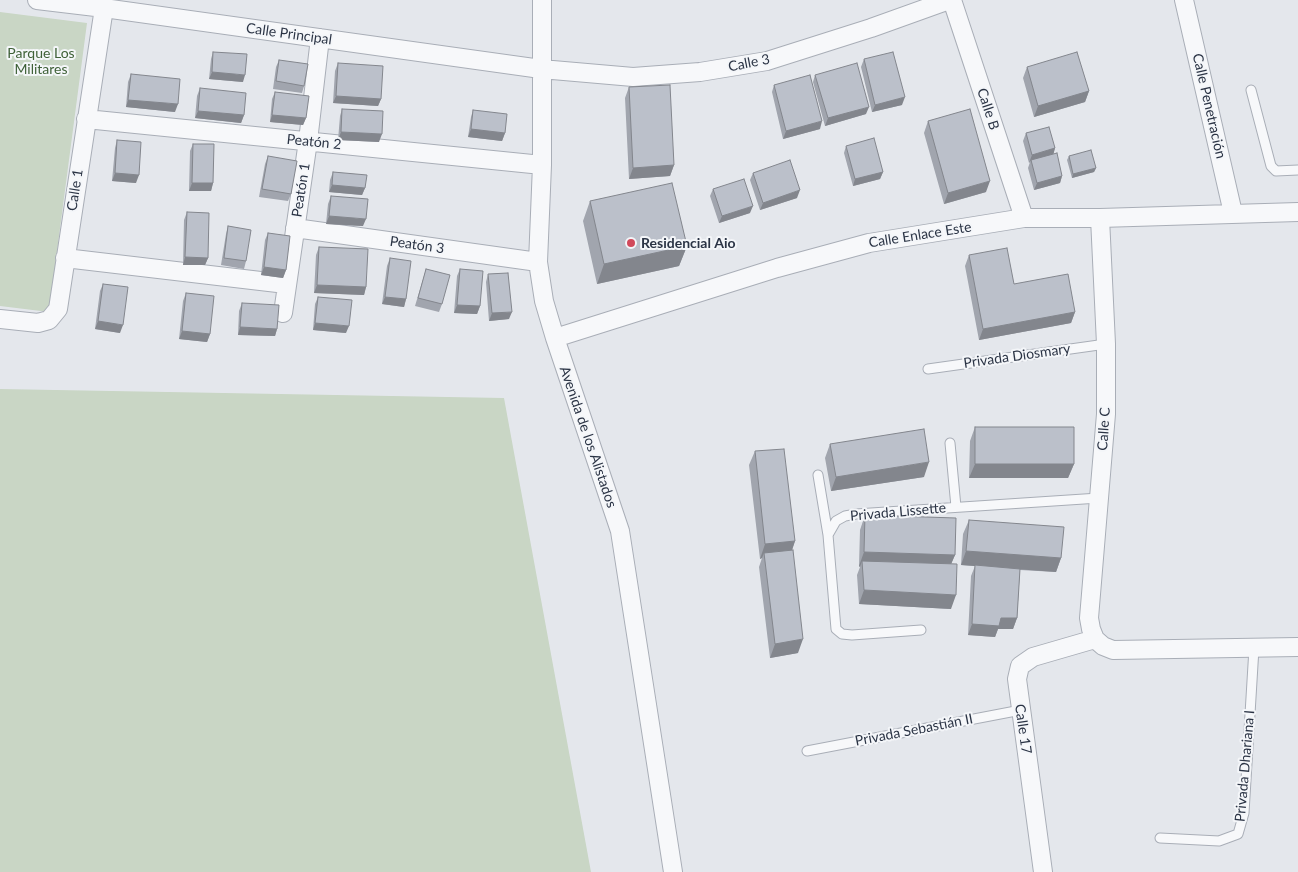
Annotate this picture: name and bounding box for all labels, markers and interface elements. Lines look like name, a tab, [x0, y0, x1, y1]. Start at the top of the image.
street label: Calle Principal	[245, 20, 333, 48]
park label: Parque Los Militares	[7, 45, 75, 78]
street label: Calle 3	[727, 51, 771, 75]
street label: Calle Penetración	[1189, 52, 1229, 160]
street label: Calle B	[973, 86, 1003, 132]
street label: Peatón 2	[286, 131, 342, 153]
street label: Peatón 1	[288, 162, 314, 218]
street label: Calle 1	[63, 168, 87, 212]
street label: Calle Enlace Este	[867, 219, 973, 251]
street label: Peatón 3	[389, 233, 445, 257]
place label: Residencial Aio	[641, 235, 736, 251]
marker: Residencial Aio	[625, 237, 637, 249]
street label: Privada Diosmary	[962, 340, 1072, 372]
street label: Avenida de los Alistados	[556, 364, 620, 510]
street label: Calle C	[1094, 407, 1114, 451]
street label: Privada Lissette	[849, 499, 947, 525]
street label: Calle 17	[1011, 703, 1035, 755]
street label: Privada Dhariana I	[1232, 709, 1258, 823]
street label: Privada Sebastián II	[854, 710, 974, 750]

